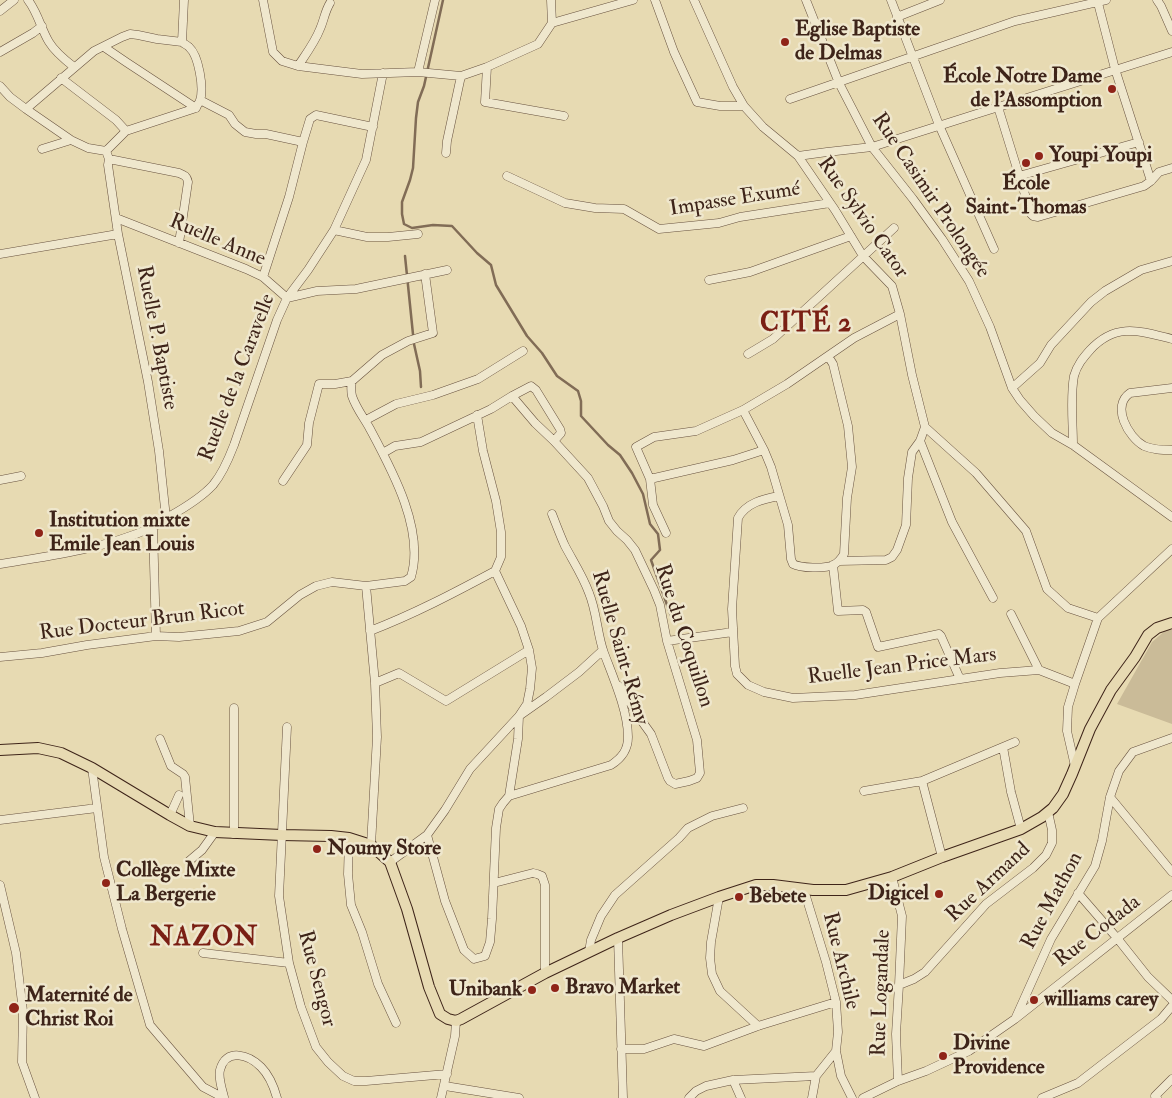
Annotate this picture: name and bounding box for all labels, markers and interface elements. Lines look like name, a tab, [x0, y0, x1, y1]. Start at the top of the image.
place label: Eglise Baptiste de Delmas	[795, 17, 920, 67]
marker: Eglise Baptiste de Delmas	[779, 36, 791, 48]
place label: École Notre Dame de l'Assomption	[943, 64, 1102, 114]
marker: École Notre Dame de l'Assomption	[1106, 83, 1118, 95]
street label: Rue Casimir Prolongée	[865, 109, 995, 283]
place label: Youpi Youpi	[1049, 143, 1152, 169]
marker: Youpi Youpi	[1033, 150, 1045, 162]
street label: Rue Sylvio Cator	[811, 152, 913, 284]
marker: École Saint-Thomas	[1020, 157, 1032, 169]
place label: École Saint-Thomas	[965, 171, 1087, 221]
street label: Impasse Exumé	[668, 177, 802, 223]
street label: Ruelle Anne	[165, 209, 269, 273]
street label: Ruelle P. Baptiste	[130, 264, 182, 412]
street label: Ruelle de la Caravelle	[194, 291, 282, 465]
district label: CITÉ 2	[759, 309, 853, 341]
place label: Institution mixte Emile Jean Louis	[49, 508, 194, 558]
marker: Institution mixte Emile Jean Louis	[33, 527, 45, 539]
street label: Rue du Coquillon	[648, 561, 718, 711]
street label: Ruelle Saint-Rémy	[585, 568, 653, 728]
street label: Rue Docteur Brun Ricot	[38, 597, 246, 647]
street label: Ruelle Jean Price Mars	[806, 643, 998, 691]
place label: Noumy Store	[327, 836, 441, 862]
street label: Rue Armand	[942, 838, 1036, 928]
marker: Noumy Store	[311, 843, 323, 855]
street label: Rue Mathon	[1017, 848, 1089, 954]
place label: Collège Mixte La Bergerie	[116, 858, 235, 908]
marker: Collège Mixte La Bergerie	[100, 877, 112, 889]
place label: Digicel	[868, 881, 929, 907]
place label: Bebete	[749, 884, 806, 910]
marker: Digicel	[933, 888, 945, 900]
marker: Bebete	[733, 891, 745, 903]
street label: Rue Codada	[1050, 891, 1146, 973]
street label: Rue Archile	[816, 910, 864, 1012]
district label: NAZON	[149, 923, 259, 955]
street label: Rue Sengor	[291, 928, 341, 1030]
street label: Rue Logandale	[867, 929, 897, 1057]
place label: Bravo Market	[565, 975, 680, 1001]
place label: Unibank	[449, 977, 522, 1003]
marker: Bravo Market	[549, 982, 561, 994]
place label: Maternité de Christ Roi	[25, 983, 133, 1033]
marker: Unibank	[526, 984, 538, 996]
place label: williams carey	[1044, 987, 1158, 1013]
marker: williams carey	[1028, 994, 1040, 1006]
marker: Maternité de Christ Roi	[7, 1001, 21, 1015]
place label: Divine Providence	[953, 1031, 1044, 1081]
marker: Divine Providence	[937, 1050, 949, 1062]

